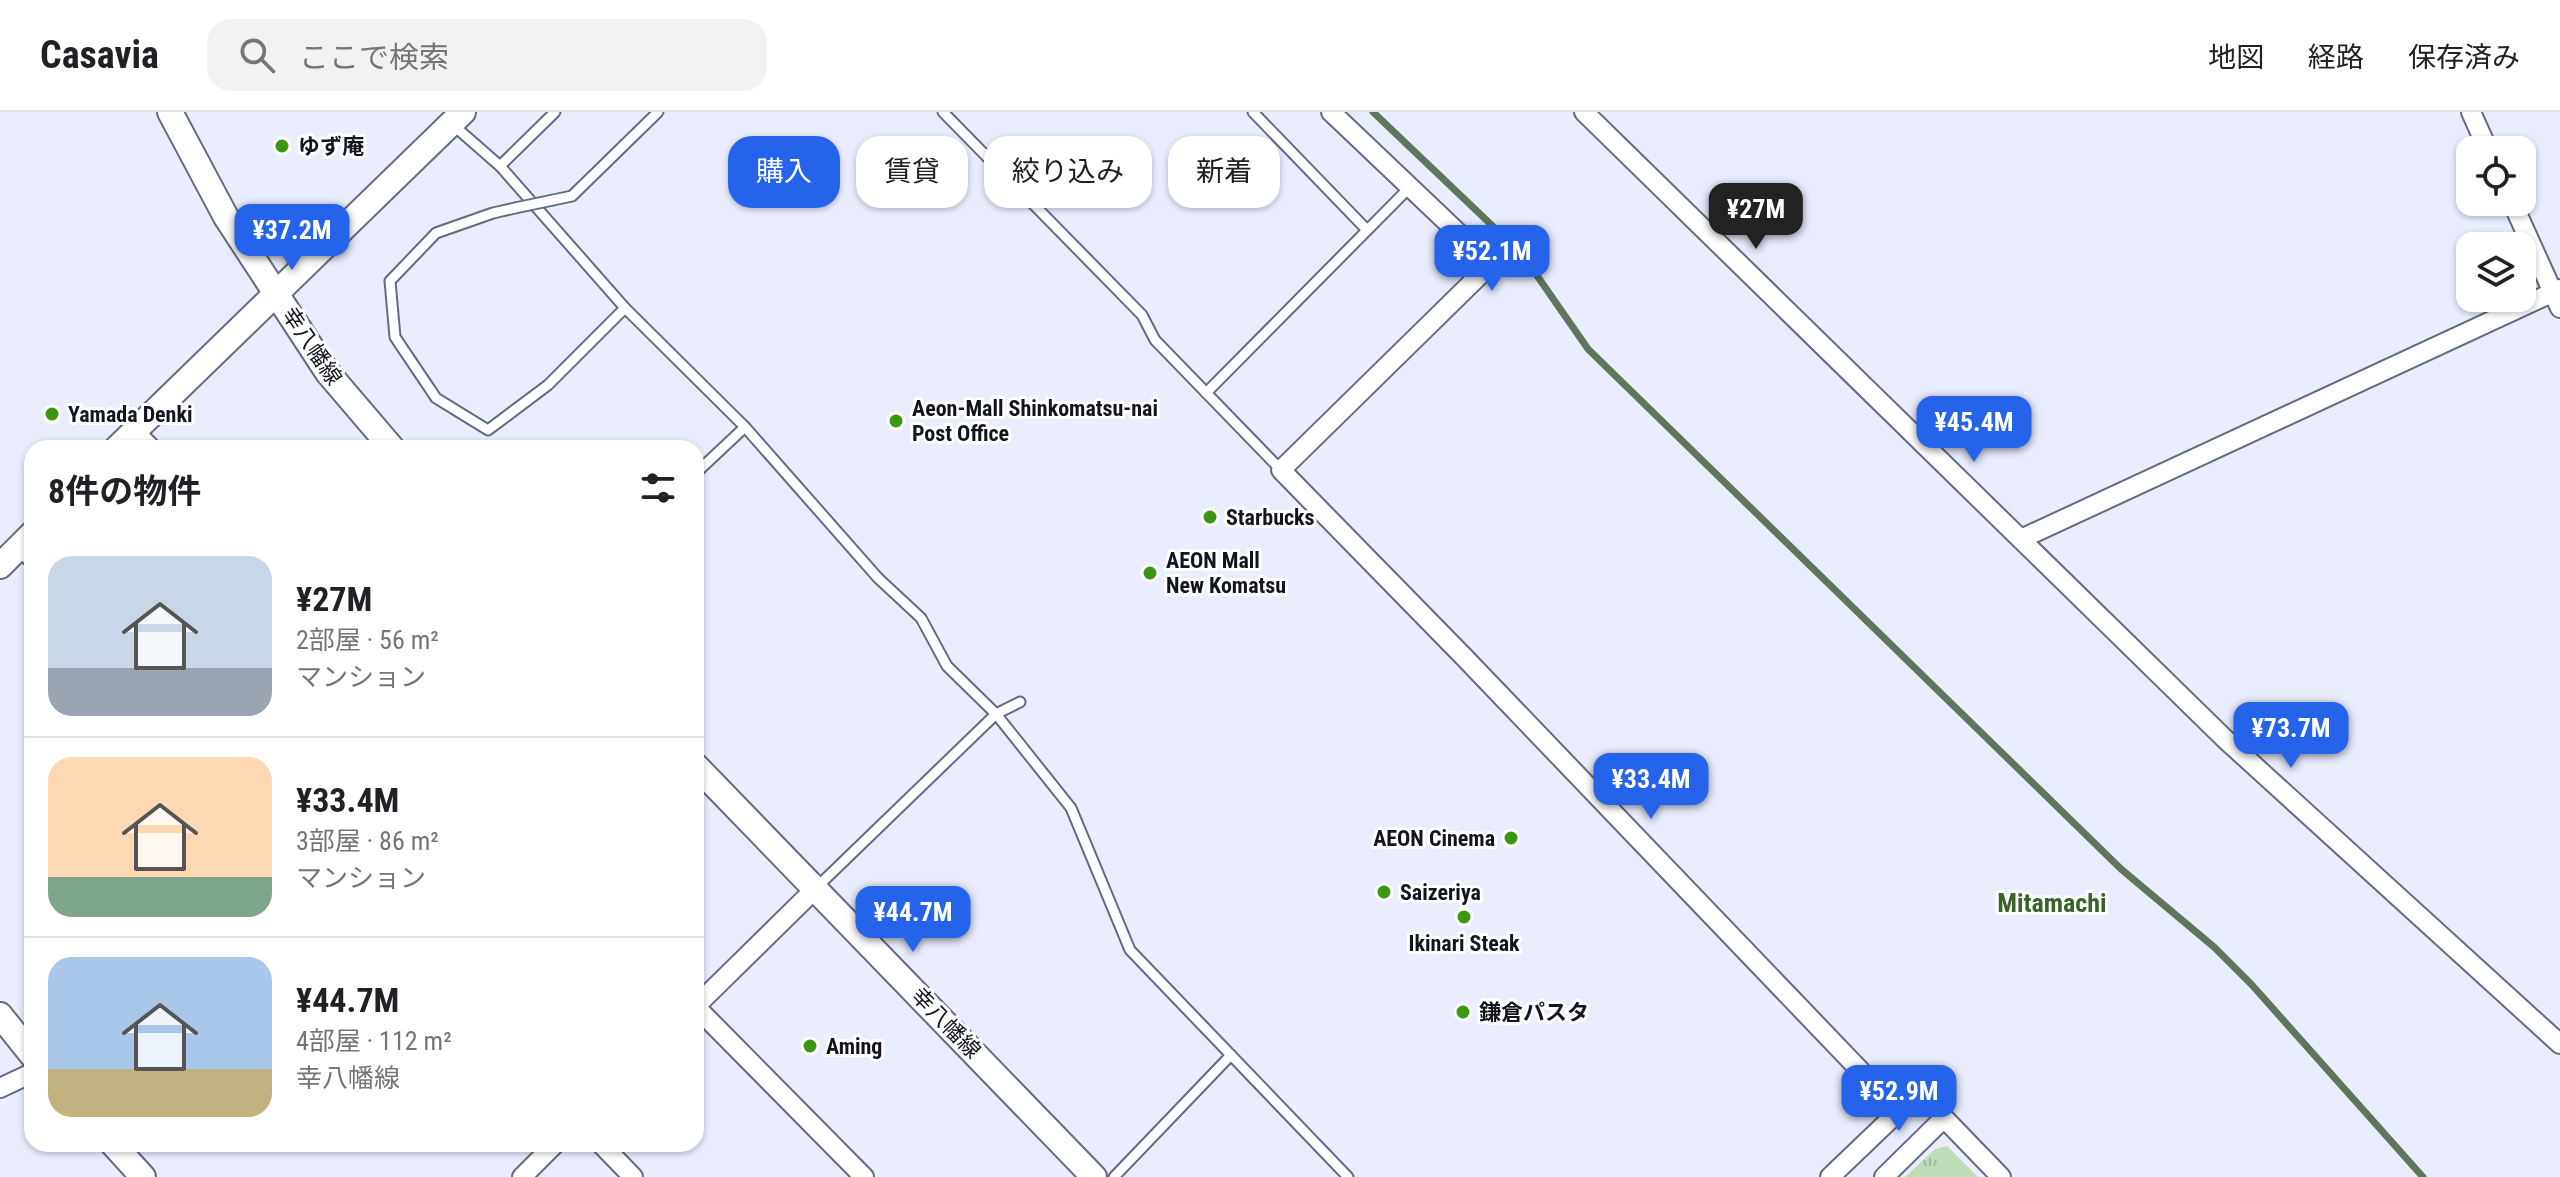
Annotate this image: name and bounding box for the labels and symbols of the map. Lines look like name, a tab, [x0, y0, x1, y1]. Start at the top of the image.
place label: ゆず庵	[298, 134, 364, 159]
marker: ゆず庵	[273, 137, 291, 155]
pin: ¥27M	[1709, 183, 1803, 251]
pin: ¥37.2M	[227, 204, 357, 272]
pin: ¥52.1M	[1427, 225, 1557, 293]
street label: 幸八幡線	[277, 303, 347, 389]
place label: Aeon-Mall Shinkomatsu-nai Post Office	[912, 396, 1158, 446]
pin: ¥45.4M	[1909, 396, 2039, 464]
place label: Yamada Denki	[68, 402, 193, 427]
marker: Yamada Denki	[43, 405, 61, 423]
marker: Aeon-Mall Shinkomatsu-nai Post Office	[887, 412, 905, 430]
place label: Starbucks	[1226, 505, 1315, 530]
marker: Starbucks	[1201, 508, 1219, 526]
place label: AEON Mall New Komatsu	[1166, 548, 1286, 598]
marker: AEON Mall New Komatsu	[1141, 564, 1159, 582]
pin: ¥73.7M	[2226, 702, 2356, 770]
pin: ¥33.4M	[1586, 753, 1716, 821]
place label: AEON Cinema	[1373, 826, 1495, 851]
marker: AEON Cinema	[1502, 829, 1520, 847]
place label: Saizeriya	[1400, 880, 1481, 905]
marker: Saizeriya	[1375, 883, 1393, 901]
pin: ¥44.7M	[848, 886, 978, 954]
district label: Mitamachi	[1997, 888, 2107, 918]
marker: Ikinari Steak	[1455, 908, 1473, 926]
place label: Ikinari Steak	[1408, 931, 1520, 956]
street label: 幸八幡線	[906, 983, 986, 1063]
place label: 鎌倉パスタ	[1479, 1000, 1589, 1025]
marker: 鎌倉パスタ	[1454, 1003, 1472, 1021]
place label: Aming	[826, 1034, 882, 1059]
marker: Aming	[801, 1037, 819, 1055]
pin: ¥52.9M	[1834, 1065, 1964, 1133]

